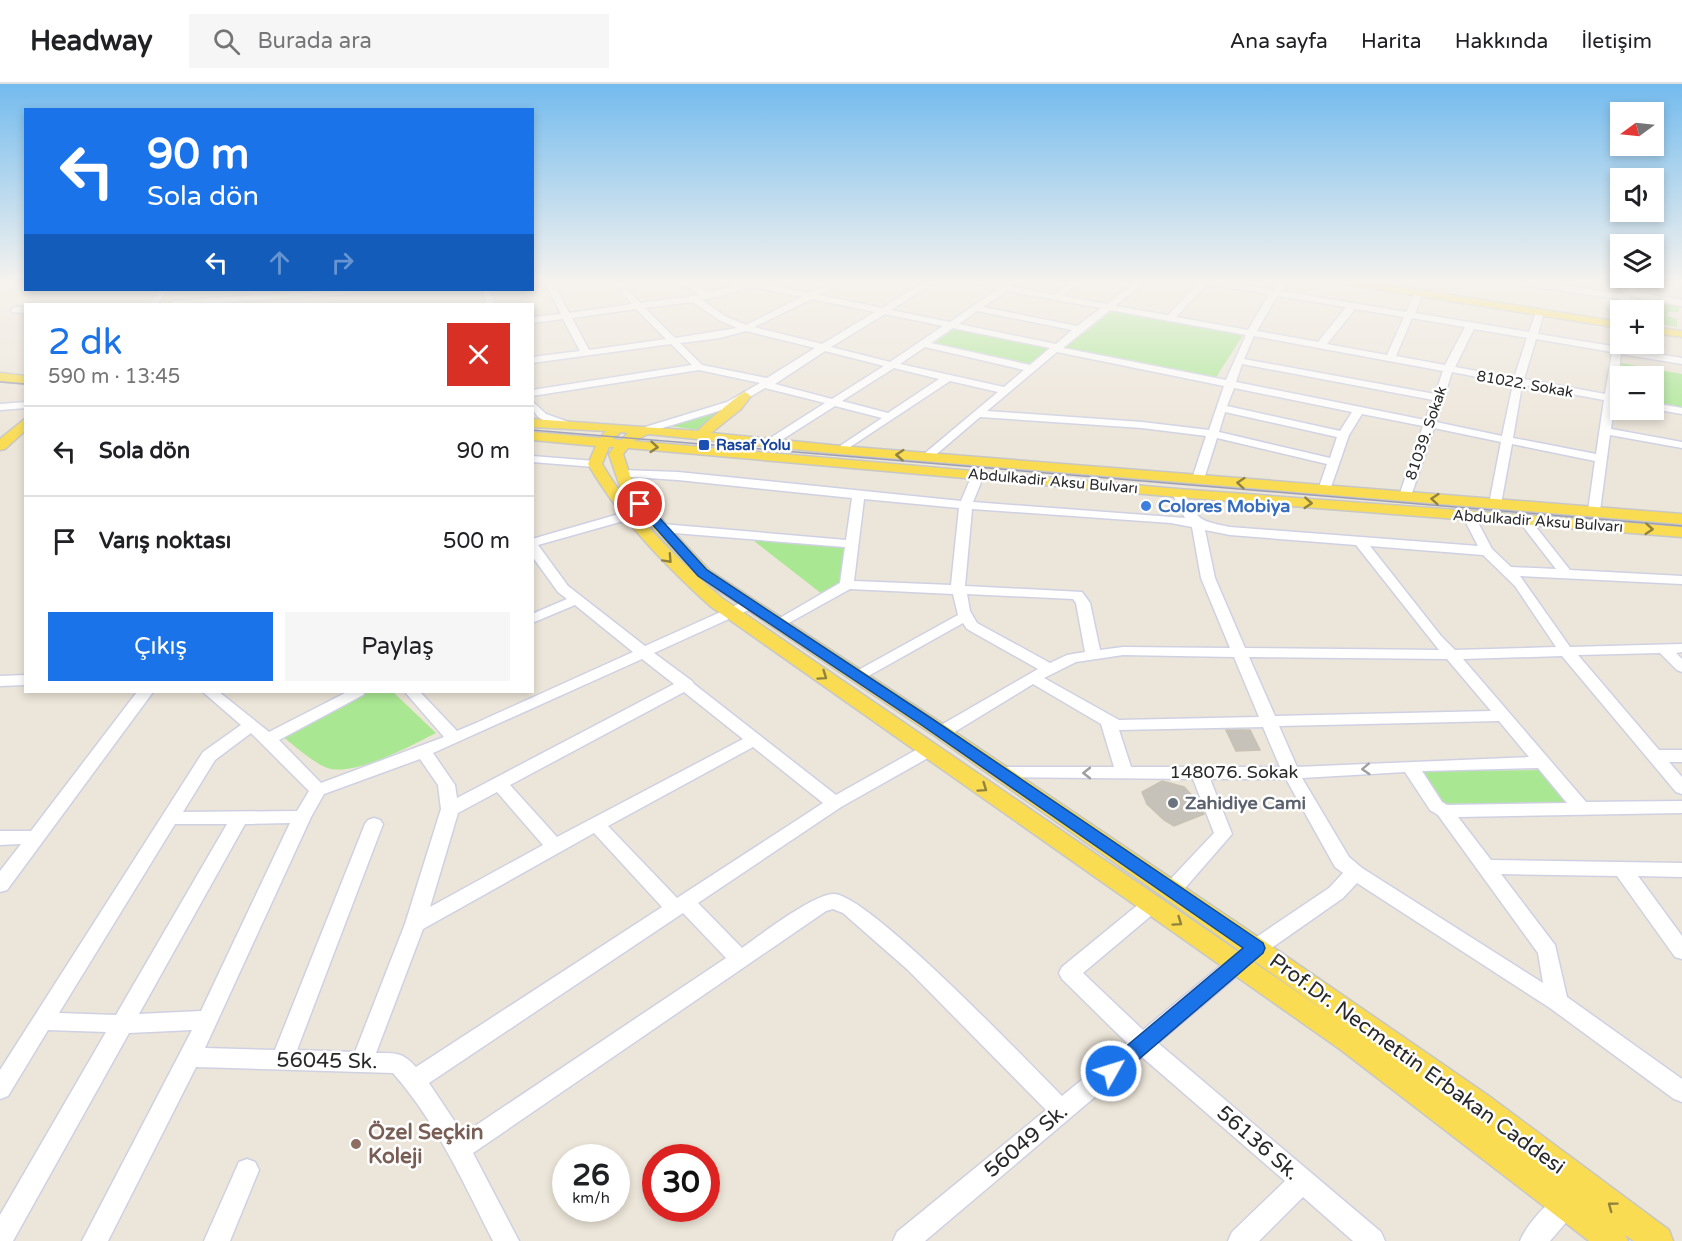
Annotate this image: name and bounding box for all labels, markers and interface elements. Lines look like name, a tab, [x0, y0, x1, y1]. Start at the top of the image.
search box	[189, 14, 609, 68]
text: Headway	[30, 24, 153, 58]
icon: search	[210, 25, 243, 58]
text: Burada ara	[258, 28, 372, 54]
text: Ana sayfa	[1230, 29, 1328, 54]
text: Harita	[1361, 29, 1422, 54]
text: Hakkında	[1455, 29, 1548, 54]
text: İletişim	[1581, 29, 1652, 54]
north arrow	[1610, 102, 1664, 156]
map controls	[1610, 102, 1664, 420]
text: 90 m	[147, 129, 249, 180]
icon: left	[48, 132, 126, 210]
button: sound	[1610, 168, 1664, 222]
text: Sola dön	[147, 180, 259, 213]
button: layers	[1610, 234, 1664, 288]
icon: left	[200, 246, 233, 279]
icon: ahead	[263, 246, 296, 279]
icon: right	[326, 246, 359, 279]
button: +	[1610, 300, 1664, 354]
text: 2 dk	[48, 321, 122, 364]
button: close	[447, 323, 510, 386]
text: 590 m · 13:45	[48, 365, 180, 389]
button: −	[1610, 366, 1664, 420]
street label: 81022. Sokak	[1475, 367, 1575, 401]
street label: 81039. Sokak	[1402, 384, 1450, 482]
icon: left	[48, 435, 81, 468]
place label: Rasaf Yolu	[716, 436, 791, 454]
text: Sola dön	[99, 438, 190, 464]
text: 90 m	[456, 438, 510, 464]
marker: Rasaf Yolu	[697, 438, 711, 452]
one-way arrow	[649, 440, 658, 453]
one-way arrow	[896, 448, 905, 461]
street label: Abdulkadir Aksu Bulvarı	[967, 465, 1139, 497]
one-way arrow	[1236, 476, 1245, 489]
pin	[614, 478, 665, 529]
icon: arrive	[623, 487, 656, 520]
one-way arrow	[1431, 493, 1440, 506]
place label: Colores Mobiya	[1158, 495, 1290, 517]
one-way arrow	[1304, 496, 1313, 509]
marker: Colores Mobiya	[1139, 499, 1153, 513]
street label: Abdulkadir Aksu Bulvarı	[1452, 506, 1624, 536]
one-way arrow	[1645, 522, 1654, 535]
icon: arrive	[48, 525, 81, 558]
text: Varış noktası	[99, 528, 231, 554]
text: 500 m	[443, 528, 510, 554]
one-way arrow	[661, 552, 672, 562]
button: Çıkış	[48, 612, 273, 681]
button: Paylaş	[285, 612, 510, 681]
one-way arrow	[817, 669, 828, 680]
street label: 148076. Sokak	[1170, 761, 1299, 783]
one-way arrow	[1362, 762, 1371, 775]
one-way arrow	[1083, 767, 1092, 779]
one-way arrow	[977, 781, 988, 792]
place label: Zahidiye Cami	[1185, 792, 1306, 814]
marker: Zahidiye Cami	[1166, 796, 1180, 810]
one-way arrow	[1172, 915, 1183, 926]
street label: Prof.Dr. Necmettin Erbakan Caddesi	[1264, 948, 1570, 1180]
position arrow	[1079, 1039, 1143, 1103]
street label: 56045 Sk.	[276, 1048, 378, 1074]
street label: 56049 Sk.	[979, 1099, 1073, 1183]
street label: 56136 Sk.	[1212, 1100, 1304, 1186]
place label: Özel Seçkin Koleji	[368, 1120, 484, 1169]
marker: Özel Seçkin Koleji	[349, 1137, 363, 1151]
speed limit sign: 30	[642, 1144, 720, 1222]
text: 26	[572, 1157, 610, 1194]
text: km/h	[572, 1189, 610, 1207]
one-way arrow	[1607, 1202, 1618, 1213]

